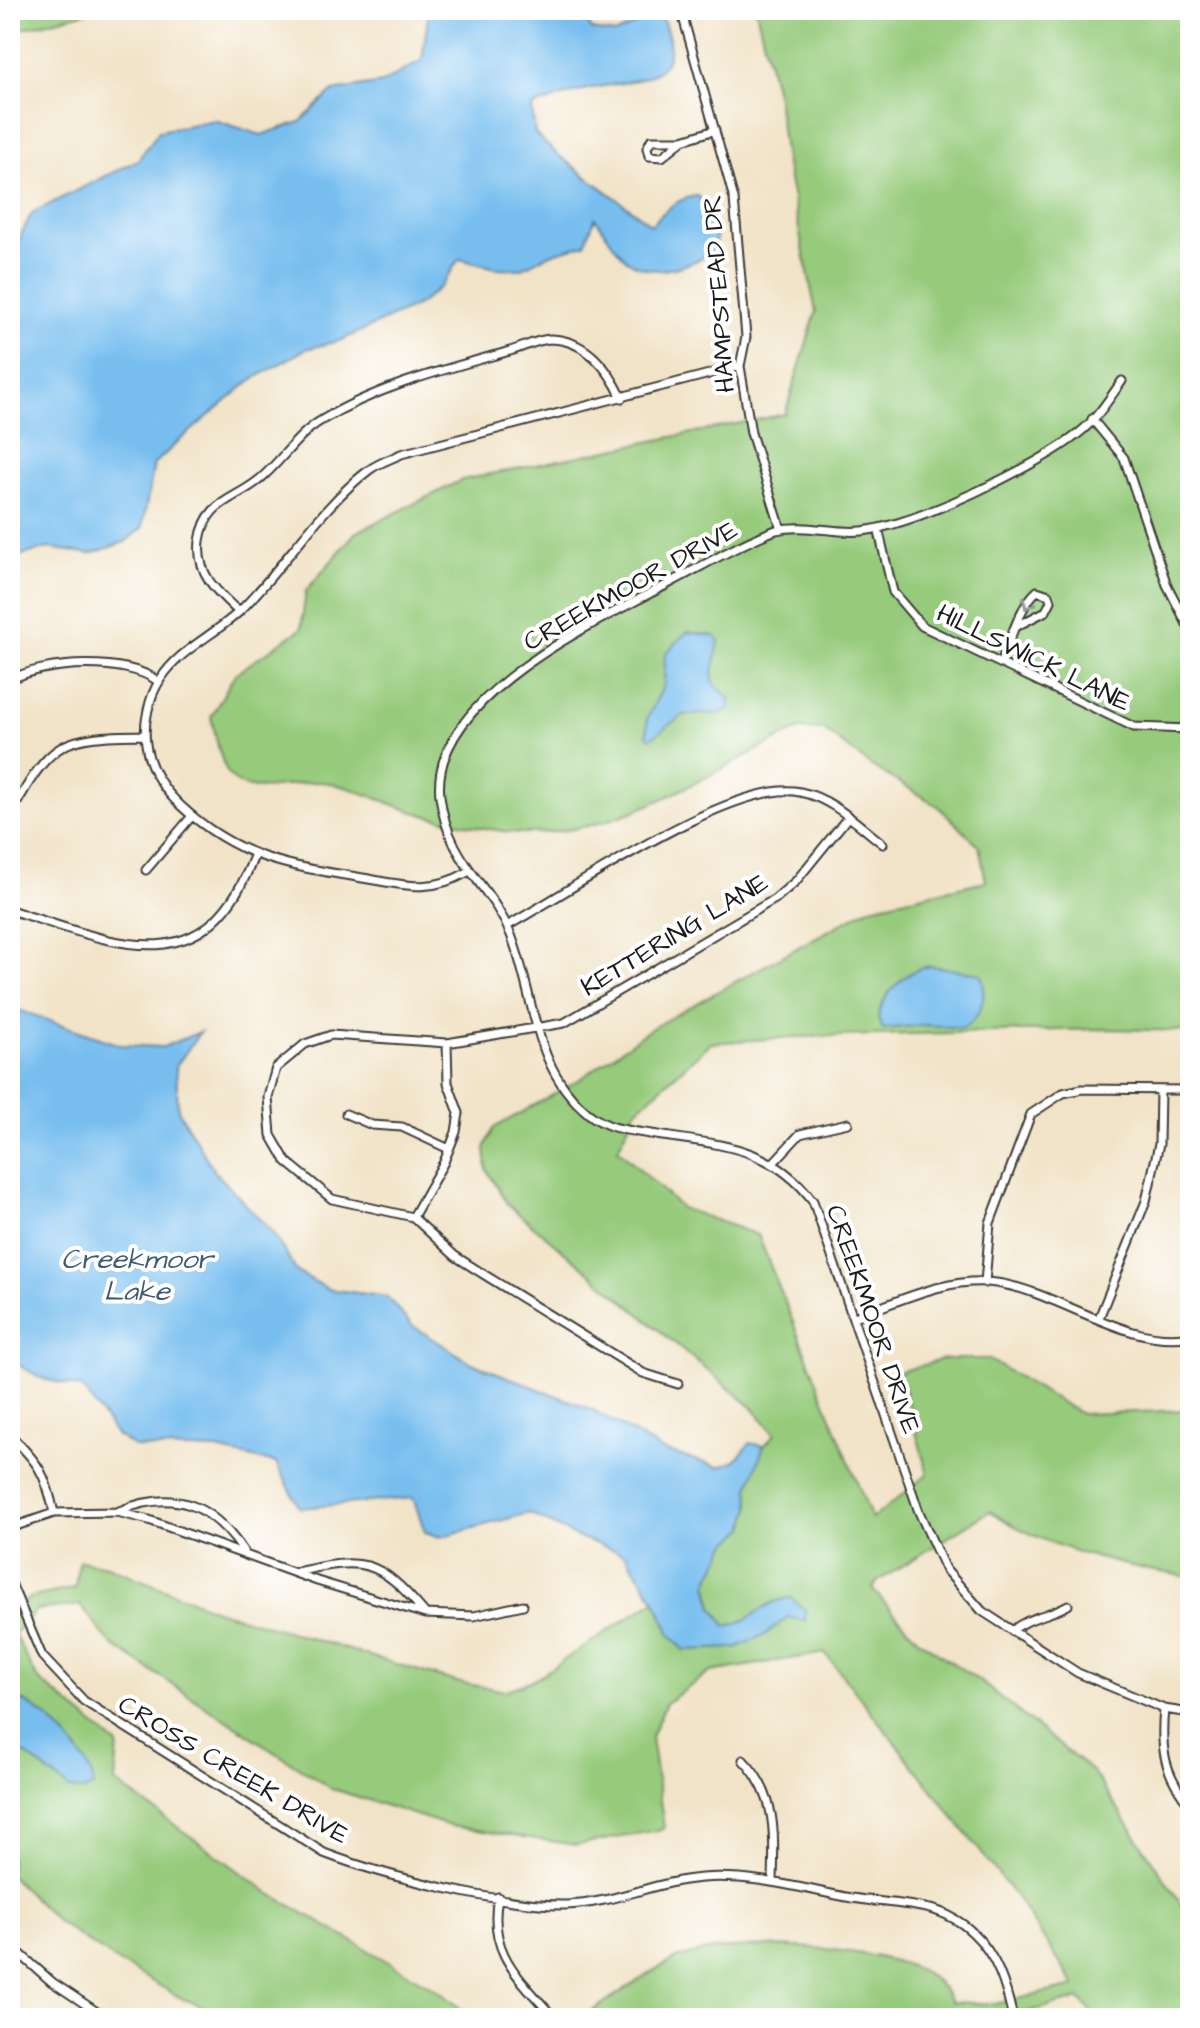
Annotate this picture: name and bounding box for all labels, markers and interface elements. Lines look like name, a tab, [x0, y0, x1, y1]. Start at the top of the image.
street label: HAMPSTEAD DR	[694, 194, 744, 394]
street label: CREEKMOOR DRIVE	[517, 512, 744, 660]
street label: HILLSWICK LANE	[931, 595, 1137, 720]
one-way arrow	[1023, 596, 1038, 610]
street label: KETTERING LANE	[574, 865, 775, 1005]
street label: CREEKMOOR DRIVE	[817, 1200, 929, 1439]
water label: Creekmoor Lake	[61, 1240, 215, 1311]
street label: CROSS CREEK DRIVE	[111, 1687, 356, 1853]

